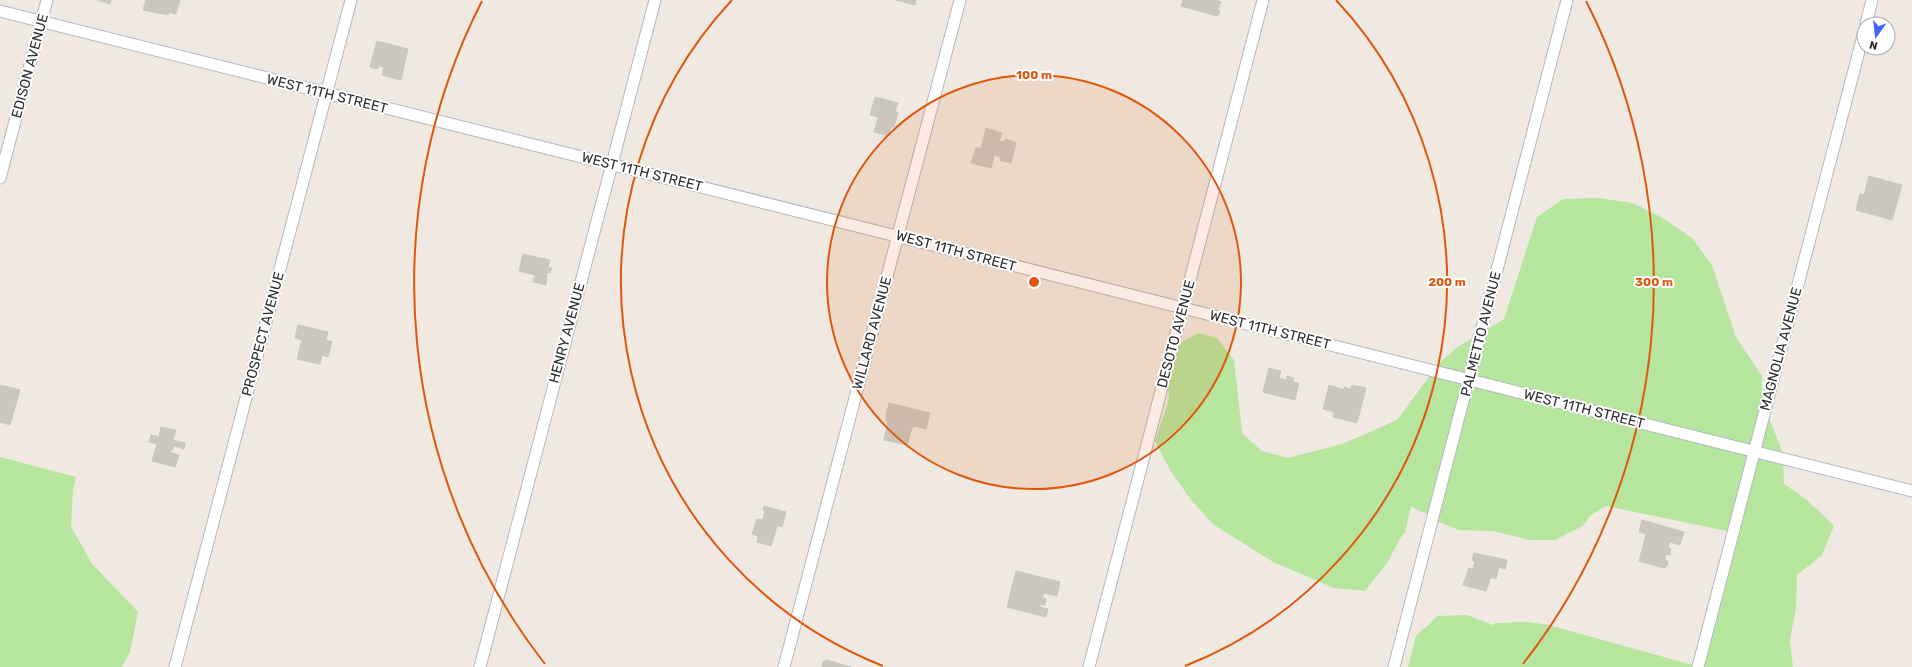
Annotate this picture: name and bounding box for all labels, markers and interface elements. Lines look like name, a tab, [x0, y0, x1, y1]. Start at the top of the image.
street label: EDISON AVENUE	[8, 12, 52, 120]
north arrow	[1856, 16, 1896, 56]
text: N	[1868, 38, 1879, 52]
text: 100 m	[1016, 68, 1052, 82]
street label: WEST 11TH STREET	[265, 71, 389, 117]
street label: WEST 11TH STREET	[580, 149, 704, 195]
street label: WEST 11TH STREET	[894, 227, 1018, 275]
street label: PROSPECT AVENUE	[238, 270, 288, 398]
street label: PALMETTO AVENUE	[1457, 270, 1505, 398]
street label: WILLARD AVENUE	[849, 275, 895, 391]
centre of rings	[1027, 275, 1041, 289]
text: 200 m	[1428, 275, 1466, 289]
text: 300 m	[1635, 275, 1673, 289]
street label: DESOTO AVENUE	[1153, 278, 1199, 390]
street label: HENRY AVENUE	[545, 281, 589, 385]
street label: MAGNOLIA AVENUE	[1756, 285, 1806, 413]
street label: WEST 11TH STREET	[1208, 307, 1332, 353]
street label: WEST 11TH STREET	[1522, 386, 1646, 432]

